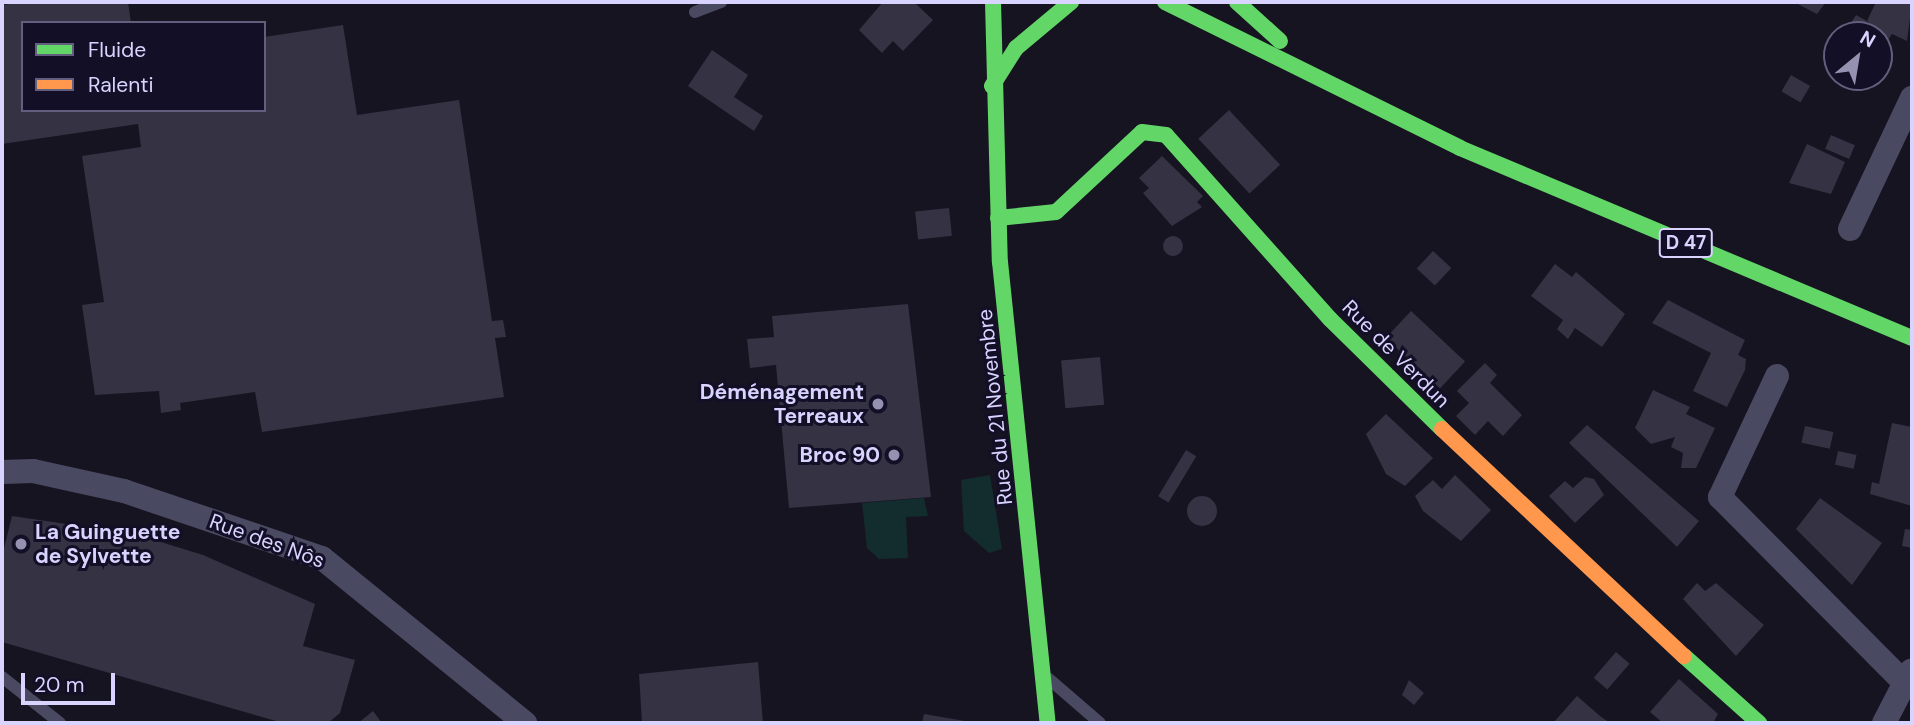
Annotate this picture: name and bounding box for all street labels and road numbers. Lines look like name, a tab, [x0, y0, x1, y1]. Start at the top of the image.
road number: D 47	[1658, 228, 1714, 258]
street label: Rue de Verdun	[1337, 295, 1455, 413]
street label: Rue du 21 Novembre	[972, 308, 1018, 506]
street label: Rue des Nôs	[206, 509, 328, 573]

